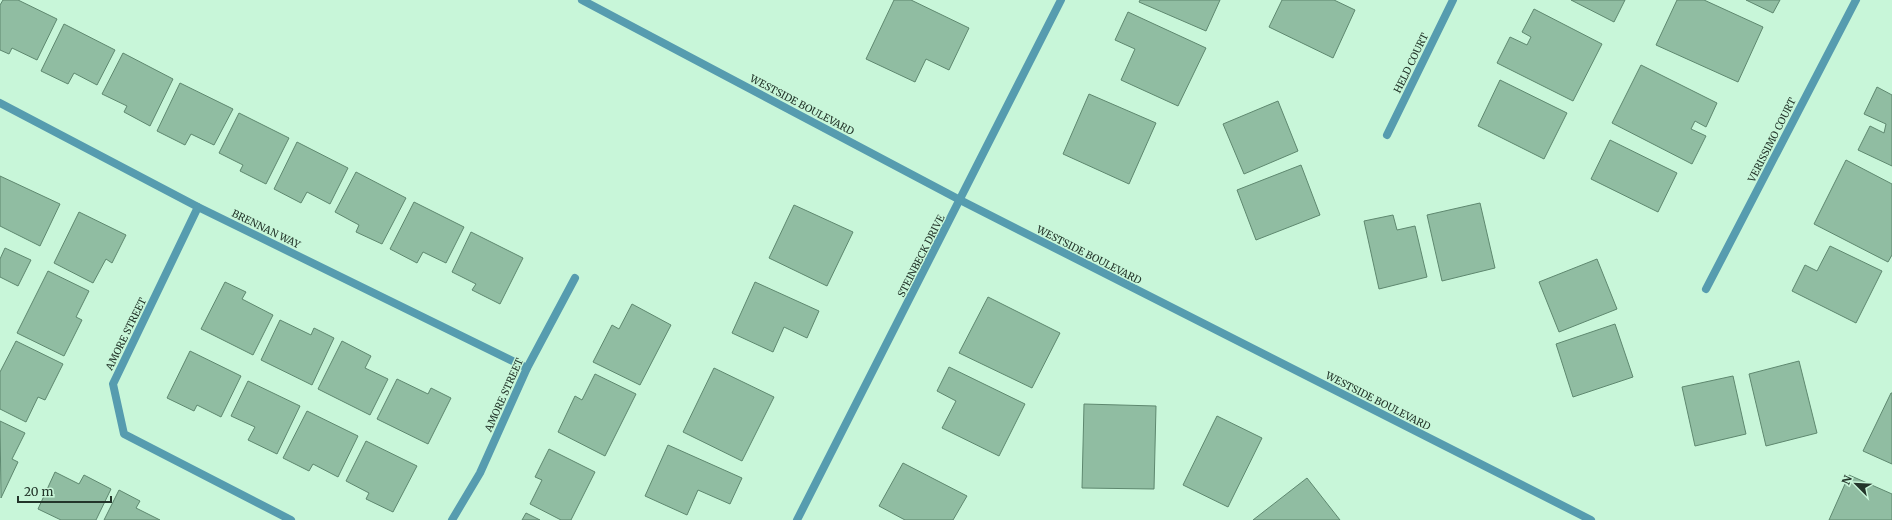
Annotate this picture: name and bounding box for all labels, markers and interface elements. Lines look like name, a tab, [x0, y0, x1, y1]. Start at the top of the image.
street label: HELD COURT	[1391, 31, 1431, 95]
street label: WESTSIDE BOULEVARD	[747, 72, 857, 138]
street label: VERISSIMO COURT	[1745, 96, 1799, 185]
street label: BRENNAN WAY	[230, 207, 303, 251]
street label: STEINBECK DRIVE	[895, 212, 948, 299]
street label: WESTSIDE BOULEVARD	[1033, 222, 1144, 287]
street label: AMORE STREET	[102, 296, 149, 373]
street label: AMORE STREET	[482, 356, 526, 435]
street label: WESTSIDE BOULEVARD	[1322, 368, 1433, 433]
north arrow	[1836, 464, 1876, 504]
text: N	[1839, 473, 1855, 487]
scale bar	[18, 478, 111, 504]
text: 20 m	[24, 484, 53, 499]

